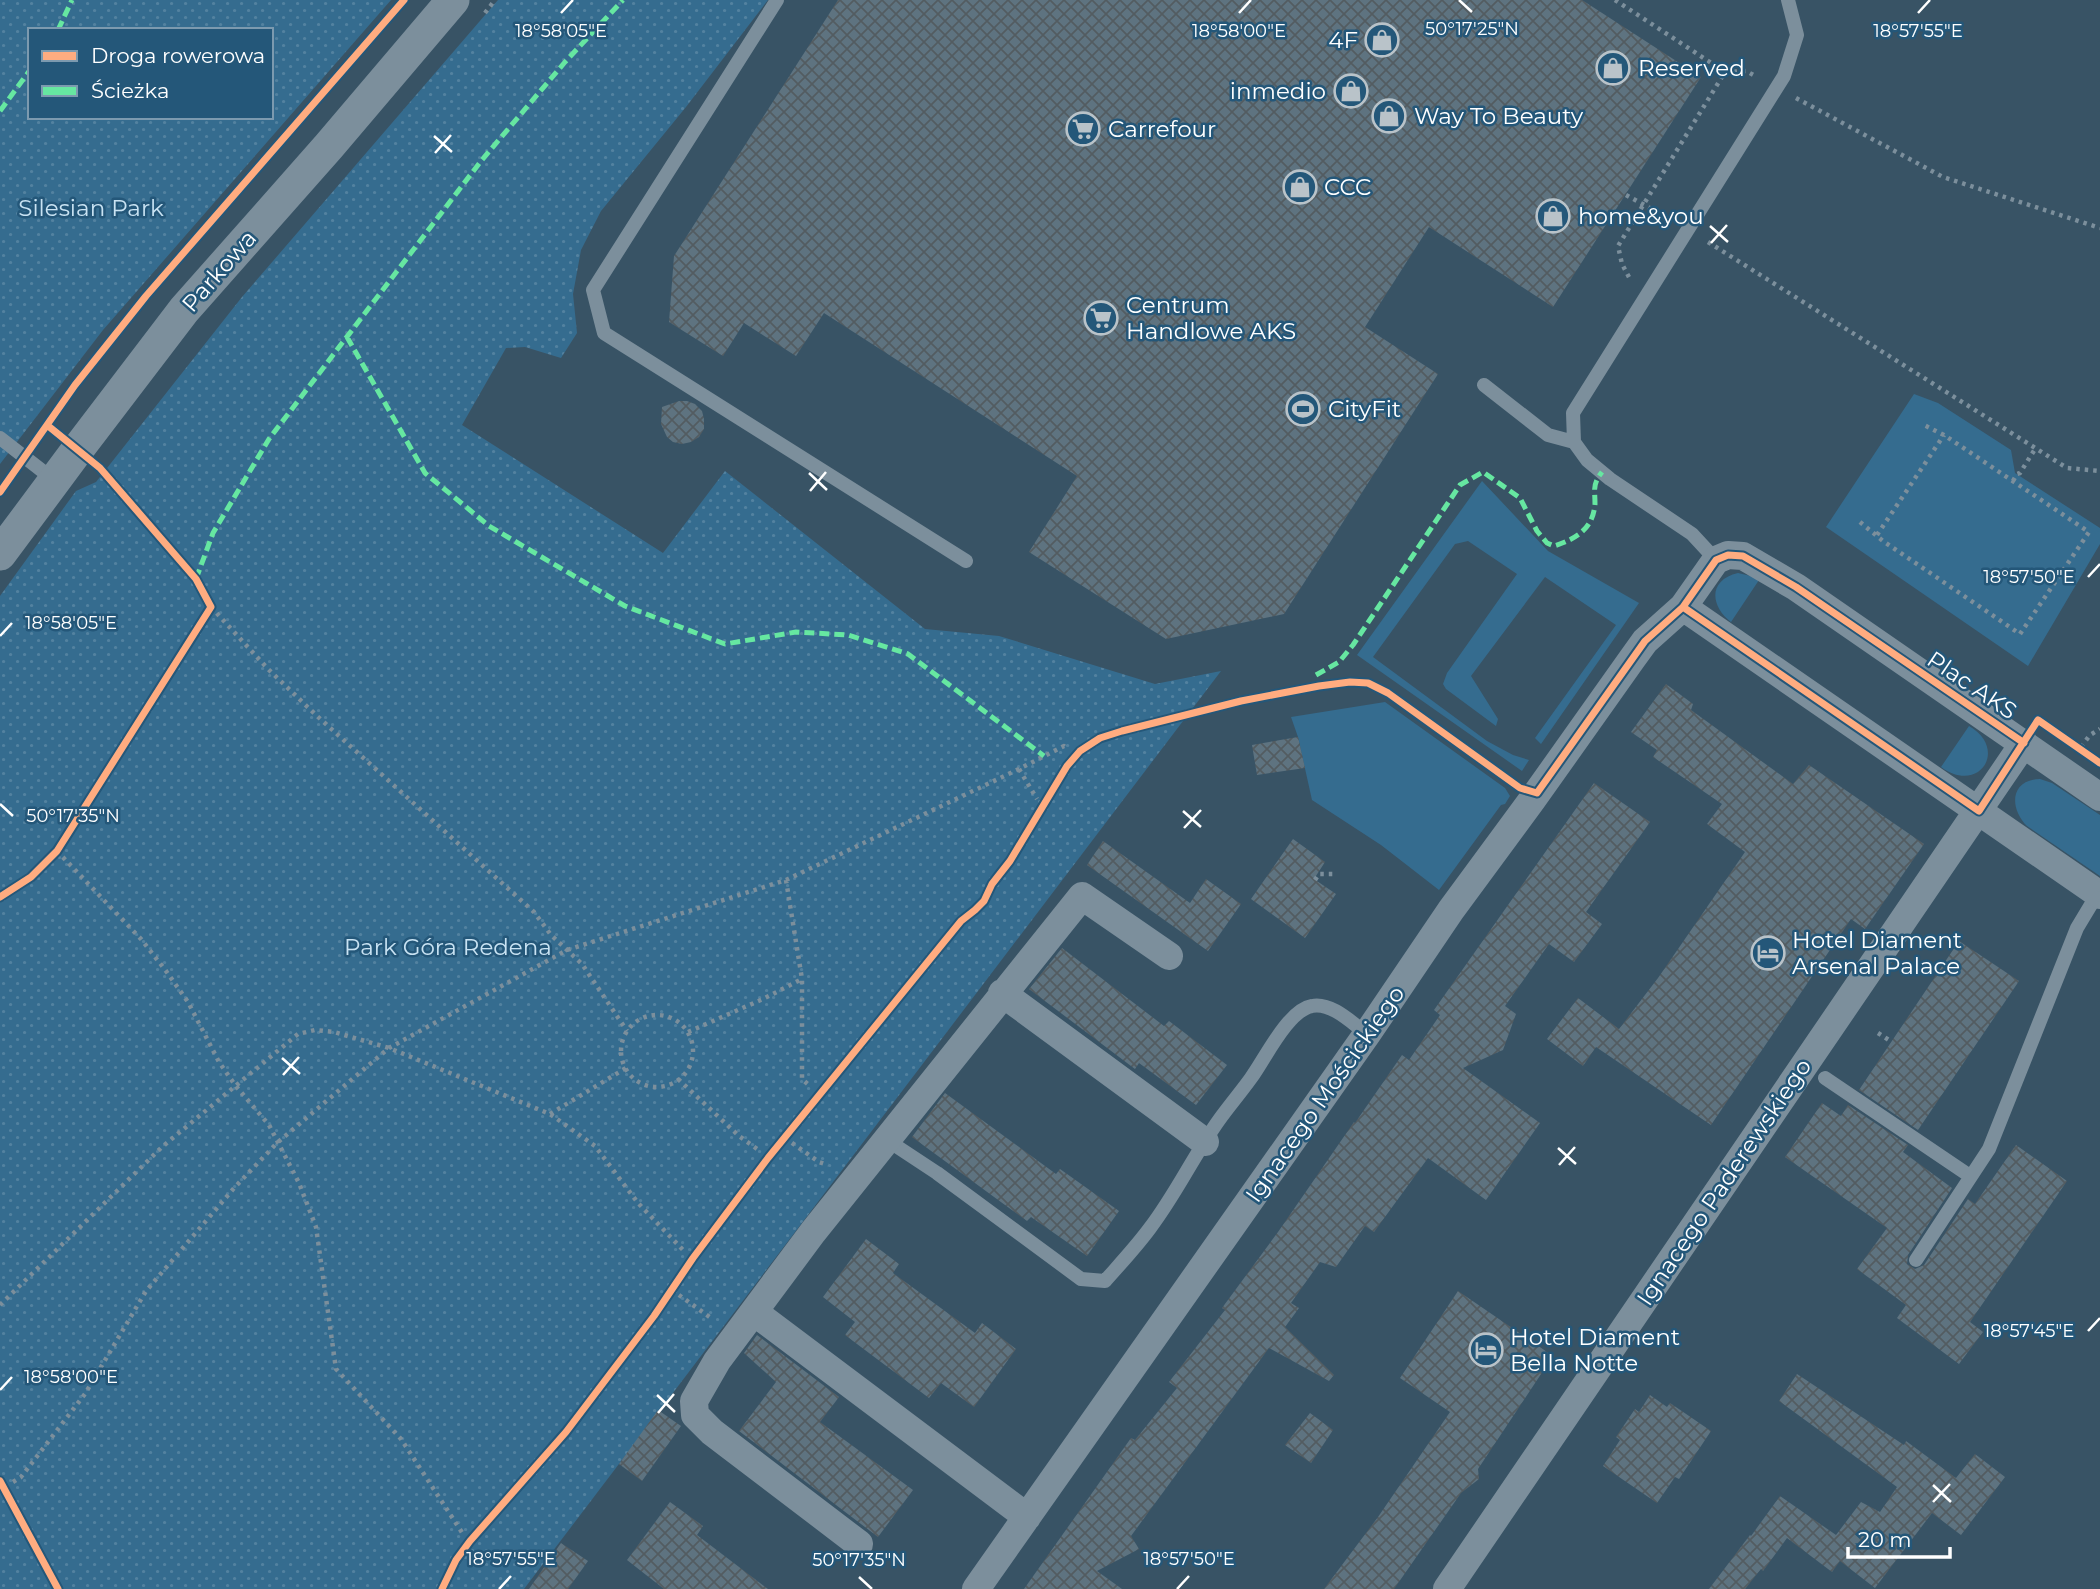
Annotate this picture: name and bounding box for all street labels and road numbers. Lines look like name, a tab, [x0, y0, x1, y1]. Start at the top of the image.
street label: Parkowa	[176, 224, 262, 318]
street label: Plac AKS	[1922, 645, 2022, 725]
street label: Ignacego Mościckiego	[1240, 980, 1410, 1208]
street label: Ignacego Paderewskiego	[1631, 1053, 1817, 1311]

